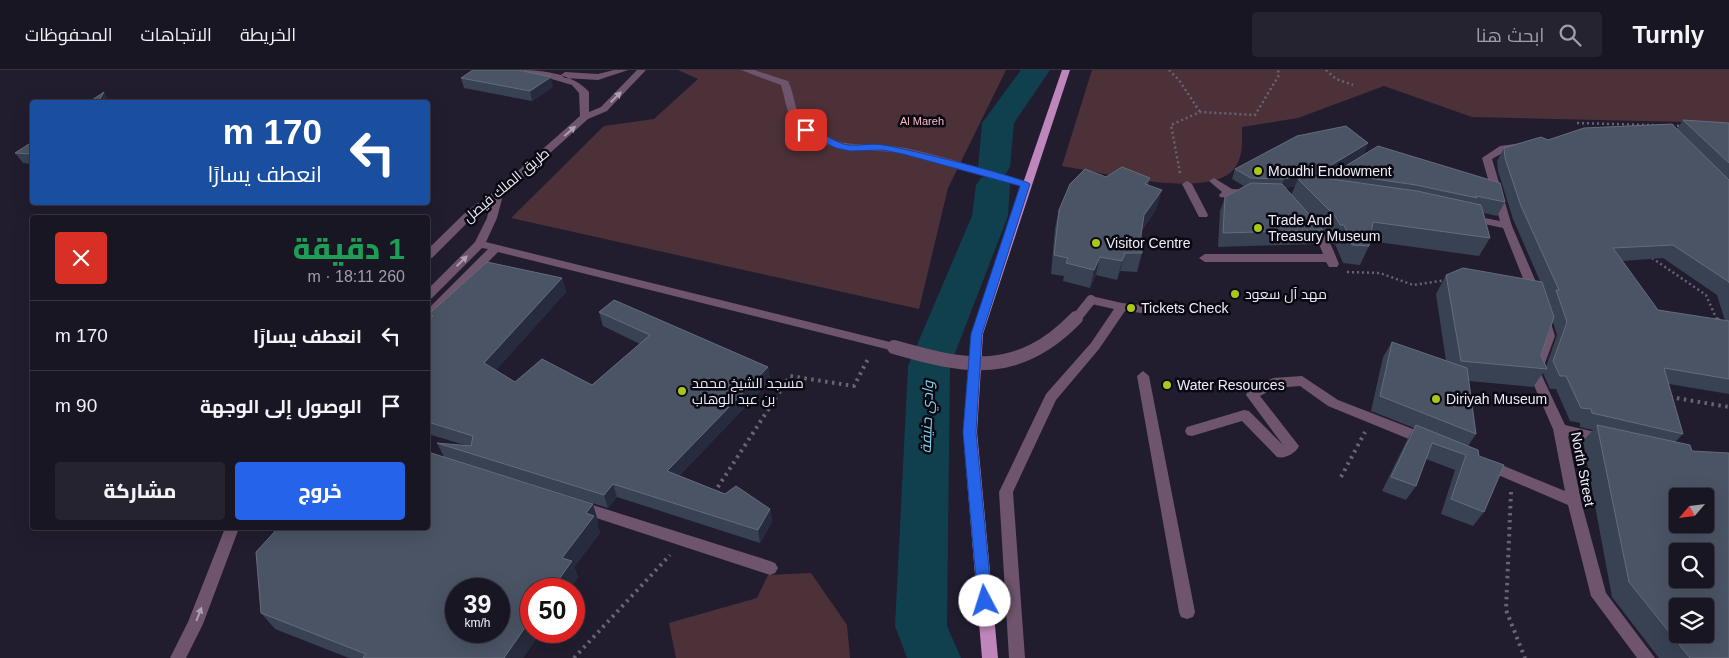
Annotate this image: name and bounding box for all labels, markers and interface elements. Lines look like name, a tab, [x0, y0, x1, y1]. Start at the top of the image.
search box	[1252, 12, 1602, 57]
icon: search	[1556, 21, 1584, 49]
text: Turnly	[1632, 21, 1704, 48]
text: المحفوظات	[25, 25, 113, 45]
text: الاتجاهات	[141, 25, 212, 45]
text: الخريطة	[240, 25, 296, 45]
text: ابحث هنا	[1476, 25, 1544, 46]
one-way arrow	[610, 91, 622, 103]
pin	[785, 109, 827, 151]
text: 170 m	[223, 112, 322, 151]
park label: Al Mareh	[900, 115, 944, 127]
icon: arrive	[792, 116, 820, 144]
icon: left	[340, 120, 405, 185]
one-way arrow	[563, 125, 576, 136]
street label: طريق الملك فيصل	[460, 145, 553, 226]
text: انعطف يسارًا	[207, 162, 322, 187]
place label: Moudhi Endowment	[1268, 163, 1392, 179]
marker: Moudhi Endowment	[1252, 165, 1264, 177]
place label: Trade And Treasury Museum	[1268, 212, 1380, 244]
marker: Trade And Treasury Museum	[1252, 222, 1264, 234]
button: close	[55, 232, 107, 284]
text: 1 دقيقة	[293, 232, 405, 265]
place label: Visitor Centre	[1106, 235, 1191, 251]
marker: Visitor Centre	[1090, 237, 1102, 249]
one-way arrow	[456, 255, 468, 267]
text: 260 m · 18:11	[307, 268, 405, 285]
place label: مهد آل سعود	[1245, 286, 1327, 303]
marker: مهد آل سعود	[1229, 288, 1241, 300]
place label: Tickets Check	[1141, 300, 1229, 316]
marker: Tickets Check	[1125, 302, 1137, 314]
icon: left	[377, 322, 405, 350]
text: 170 m	[55, 325, 108, 346]
text: انعطف يسارًا	[253, 326, 362, 347]
place label: مسجد الشيخ محمد بن عبد الوهاب	[692, 375, 804, 407]
place label: Water Resources	[1177, 377, 1285, 393]
marker: Water Resources	[1161, 379, 1173, 391]
water label: وادي حنيفة	[917, 380, 940, 454]
marker: مسجد الشيخ محمد بن عبد الوهاب	[676, 385, 688, 397]
place label: Diriyah Museum	[1446, 391, 1547, 407]
icon: arrive	[377, 392, 405, 420]
marker: Diriyah Museum	[1430, 393, 1442, 405]
text: 90 m	[55, 395, 97, 416]
text: الوصول إلى الوجهة	[200, 396, 362, 417]
street label: North Street	[1568, 430, 1598, 508]
button: مشاركة	[55, 462, 225, 520]
button: خروج	[235, 462, 405, 520]
north arrow	[1669, 488, 1714, 532]
map controls	[1669, 488, 1714, 643]
button: search	[1669, 543, 1714, 588]
position arrow	[958, 574, 1010, 626]
speed limit sign: 50	[520, 578, 585, 643]
text: 39	[464, 590, 491, 618]
button: layers	[1669, 598, 1714, 643]
one-way arrow	[195, 606, 203, 621]
text: km/h	[464, 616, 491, 630]

